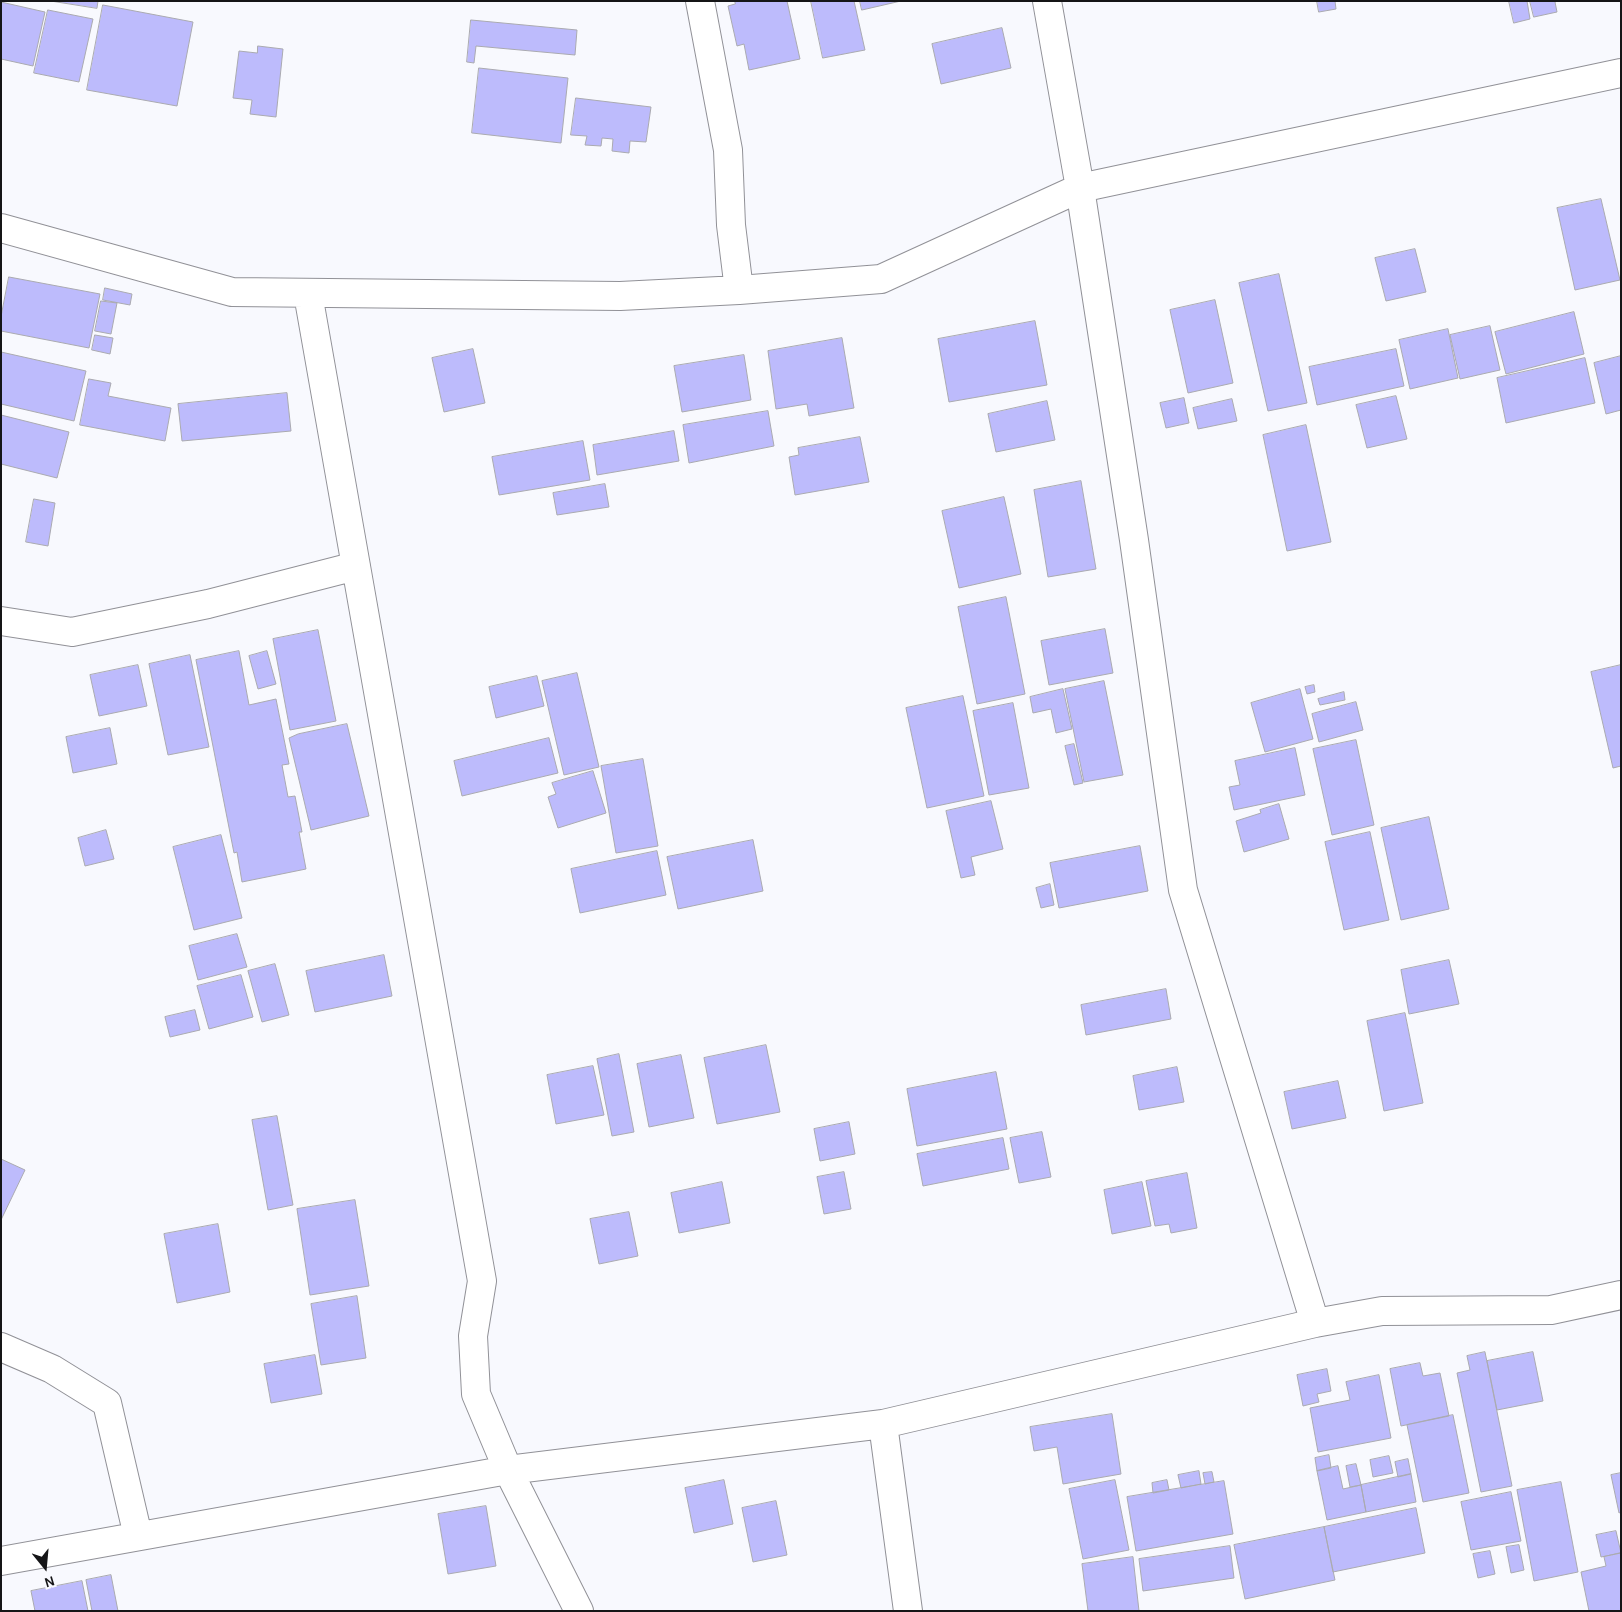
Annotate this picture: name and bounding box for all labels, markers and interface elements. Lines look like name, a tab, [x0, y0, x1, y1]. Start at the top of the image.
north arrow	[20, 1542, 70, 1592]
text: N	[42, 1572, 57, 1591]

